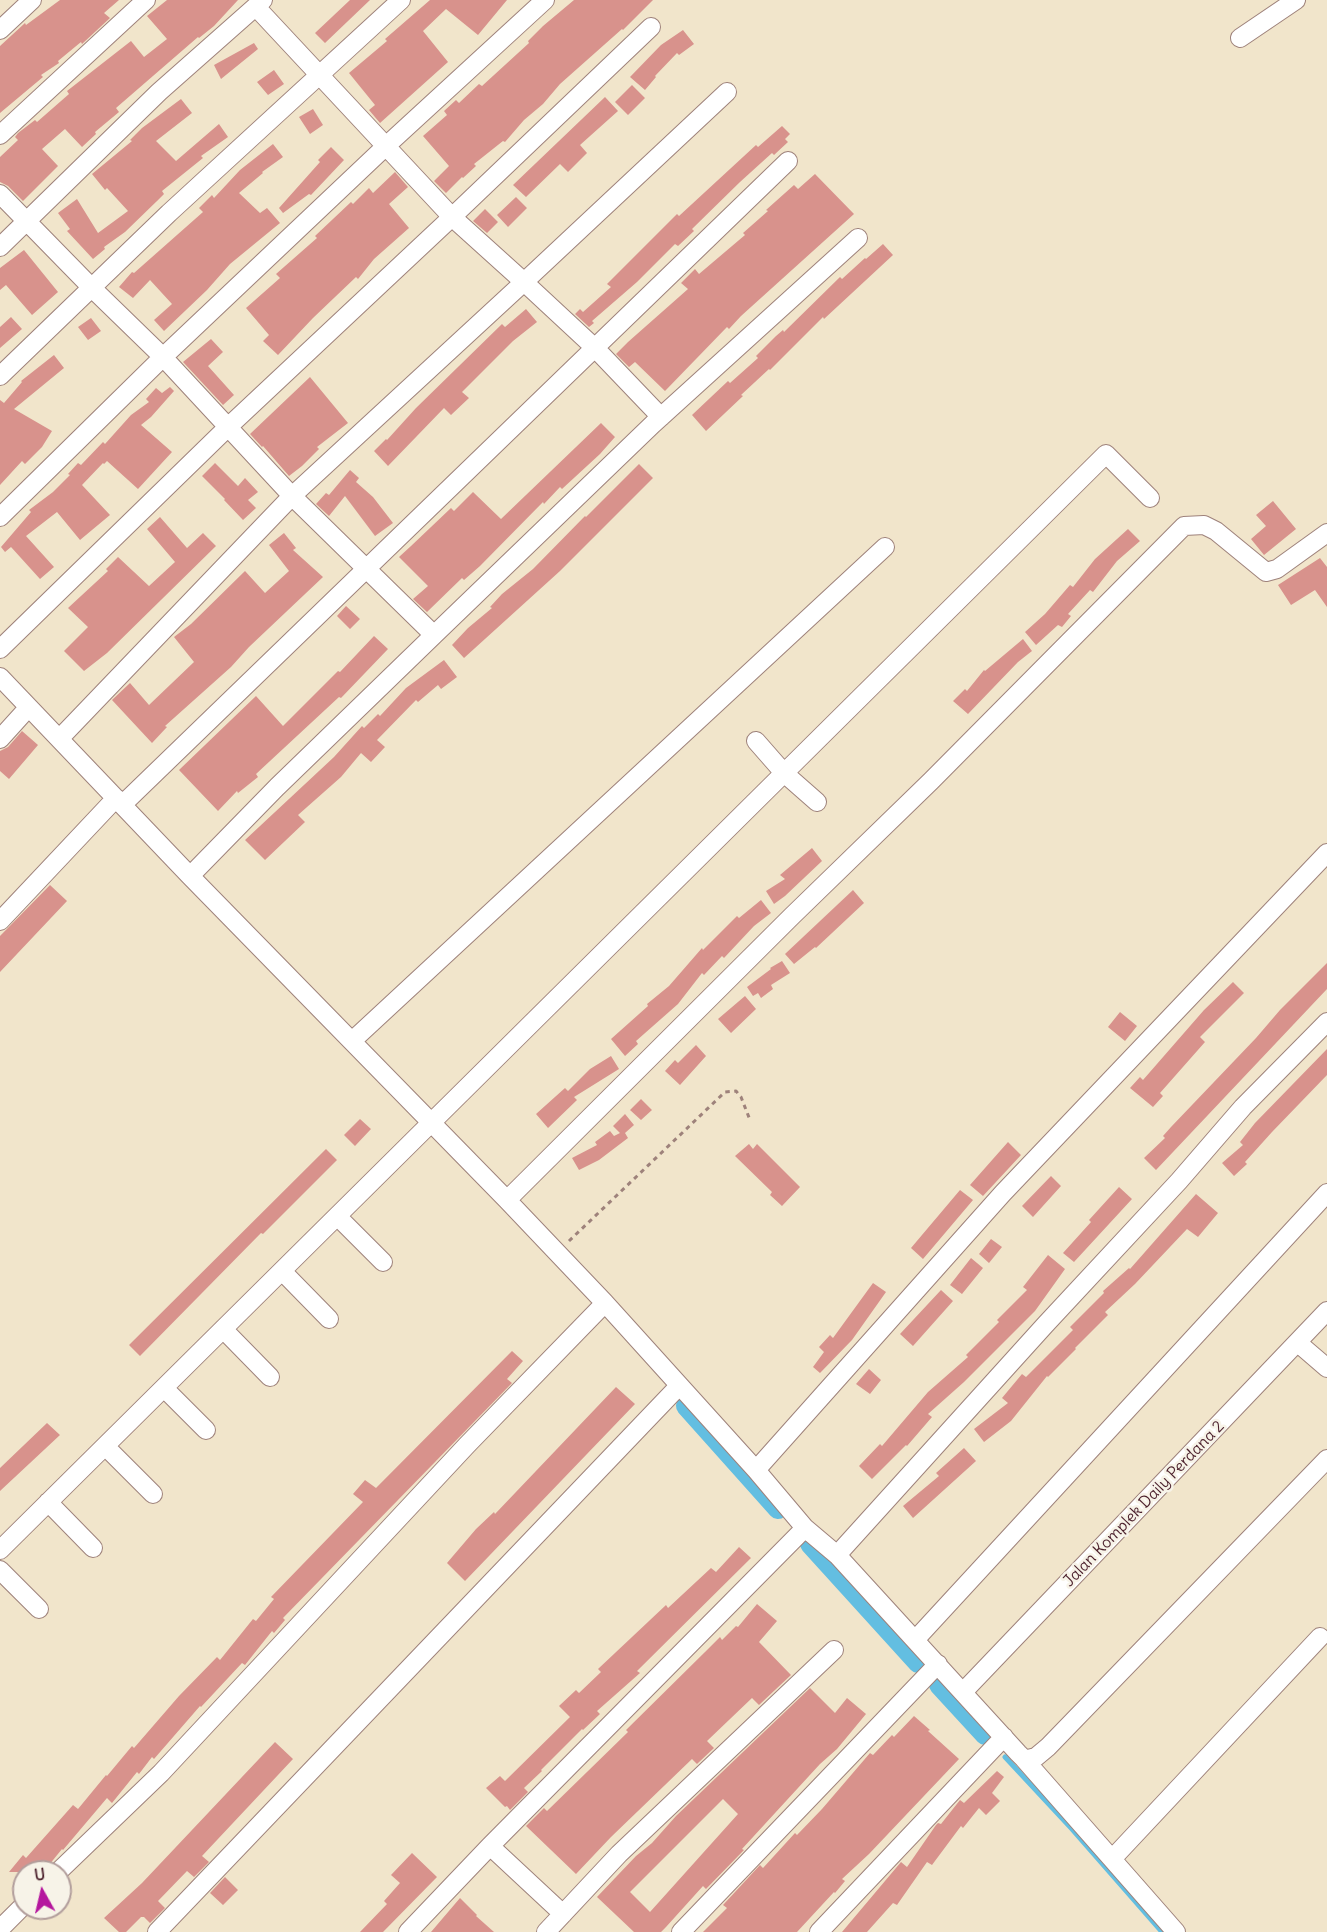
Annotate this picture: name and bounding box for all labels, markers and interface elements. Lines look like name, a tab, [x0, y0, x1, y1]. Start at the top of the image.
street label: Jalan Komplek Daily Perdana 2	[1060, 1417, 1228, 1591]
north arrow	[12, 1860, 72, 1920]
text: U	[33, 1863, 47, 1885]

